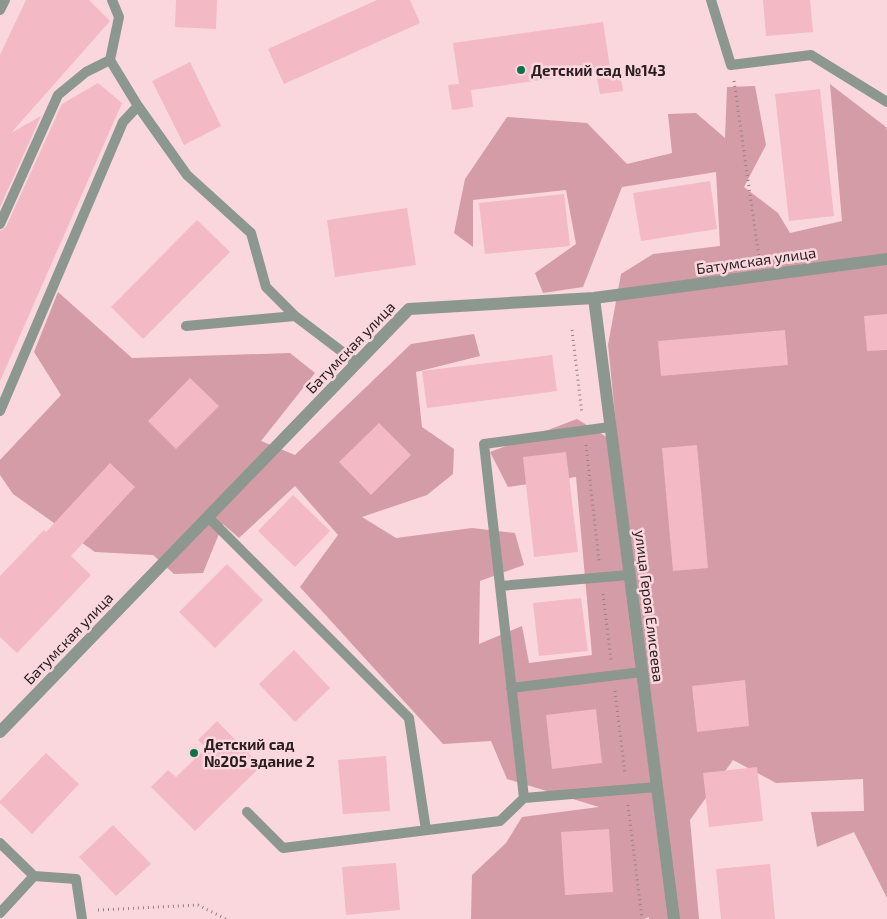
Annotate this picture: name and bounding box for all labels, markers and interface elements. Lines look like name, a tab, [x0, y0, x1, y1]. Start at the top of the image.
place label: Детский сад №143	[531, 61, 666, 79]
marker: Детский сад №143	[515, 64, 527, 76]
street label: Батумская улица	[695, 243, 817, 278]
street label: Батумская улица	[302, 297, 399, 397]
street label: улица Героя Елисеева	[631, 529, 668, 683]
street label: Батумская улица	[20, 588, 117, 688]
place label: Детский сад №205 здание 2	[204, 735, 315, 770]
marker: Детский сад №205 здание 2	[188, 747, 200, 759]

